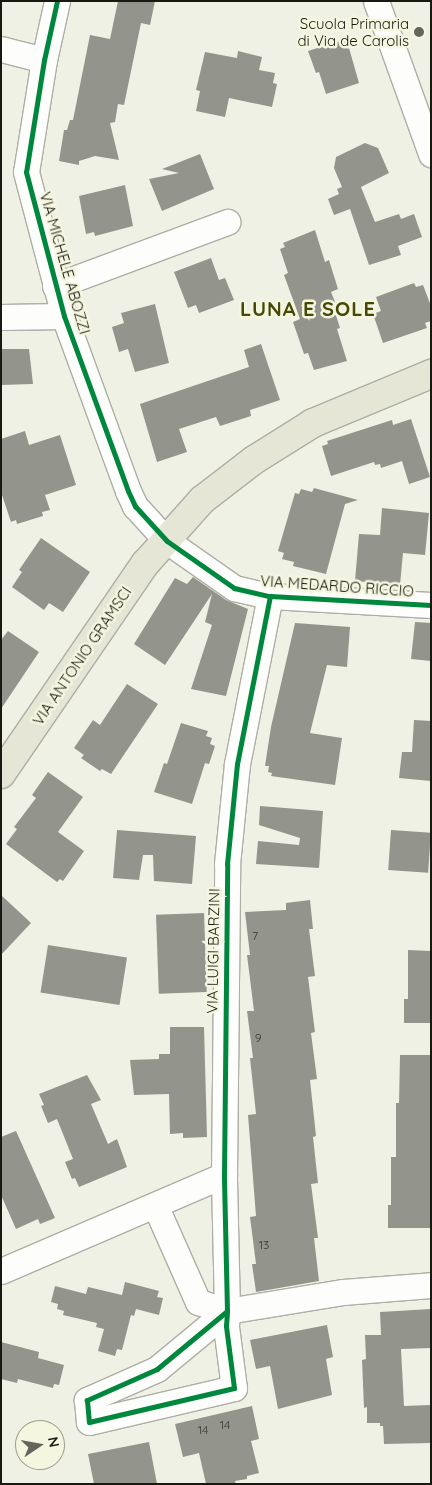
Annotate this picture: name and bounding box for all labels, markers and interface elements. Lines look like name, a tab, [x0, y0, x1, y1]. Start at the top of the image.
place label: Scuola Primaria di Via de Carolis	[297, 14, 409, 49]
marker: Scuola Primaria di Via de Carolis	[413, 26, 425, 38]
street label: VIA MICHELE ABOZZI	[36, 190, 94, 336]
district label: LUNA E SOLE	[239, 296, 377, 320]
street label: VIA MEDARDO RICCIO	[260, 572, 414, 600]
street label: VIA ANTONIO GRAMSCI	[29, 583, 135, 729]
street label: VIA LUIGI BARZINI	[203, 888, 223, 1014]
house number: 7	[252, 929, 258, 943]
house number: 9	[255, 1031, 261, 1045]
house number: 13	[259, 1238, 269, 1252]
house number: 14	[220, 1418, 230, 1432]
north arrow	[15, 1420, 65, 1470]
house number: 14	[198, 1423, 208, 1437]
text: N	[44, 1435, 64, 1449]

